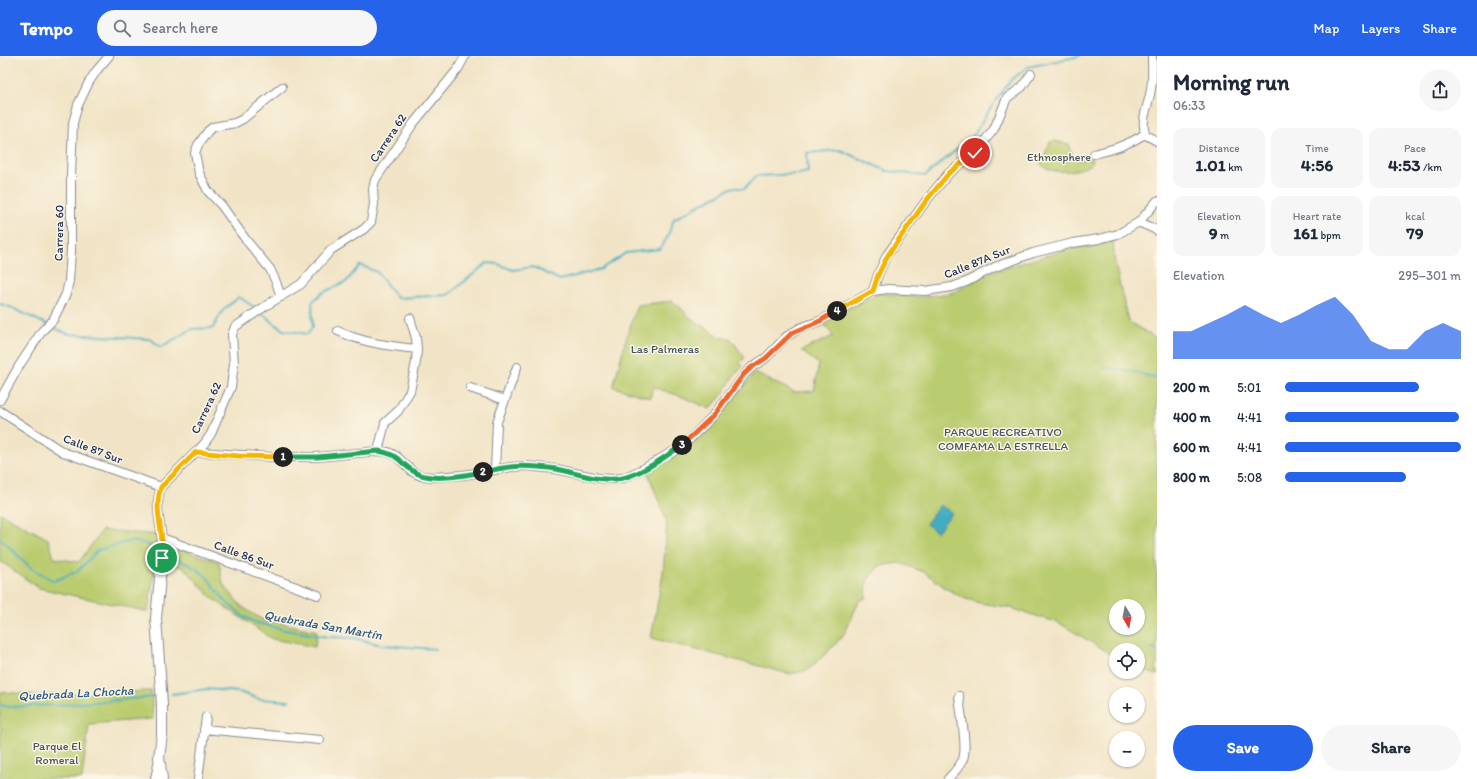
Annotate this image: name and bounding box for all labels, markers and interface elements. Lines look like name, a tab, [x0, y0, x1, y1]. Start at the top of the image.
search box	[97, 10, 377, 46]
text: Tempo	[20, 17, 73, 40]
icon: search	[111, 17, 133, 39]
text: Search here	[143, 19, 218, 37]
text: Map	[1314, 20, 1339, 37]
text: Layers	[1361, 20, 1400, 37]
text: Share	[1422, 20, 1457, 37]
text: Morning run	[1173, 69, 1289, 96]
button: share	[1419, 69, 1461, 111]
text: 06:33	[1173, 98, 1205, 113]
street label: Carrera 62	[367, 111, 410, 165]
pin	[958, 136, 992, 170]
icon: check	[964, 142, 986, 164]
text: Distance	[1198, 142, 1240, 155]
text: Time	[1305, 142, 1329, 155]
text: Pace	[1404, 142, 1426, 155]
park label: Ethnosphere	[1027, 150, 1091, 164]
text: 1.01	[1195, 155, 1226, 175]
text: 4:56	[1301, 155, 1333, 175]
text: 4:53	[1388, 155, 1420, 175]
text: km	[1226, 161, 1243, 174]
text: /km	[1420, 161, 1442, 174]
street label: Carrera 60	[52, 205, 66, 261]
text: Elevation	[1197, 210, 1241, 223]
text: Heart rate	[1293, 210, 1341, 223]
text: kcal	[1405, 210, 1425, 223]
text: 9	[1209, 223, 1218, 243]
text: 161	[1293, 223, 1318, 243]
text: 79	[1406, 223, 1424, 243]
text: m	[1218, 229, 1229, 242]
text: bpm	[1318, 229, 1341, 242]
street label: Calle 87A Sur	[942, 242, 1012, 282]
text: Elevation	[1173, 268, 1225, 283]
text: 295–301 m	[1398, 268, 1461, 283]
pin: 4	[827, 301, 847, 321]
text: 4	[834, 304, 840, 317]
park label: Las Palmeras	[631, 342, 699, 356]
street label: Carrera 62	[188, 379, 224, 436]
text: 200 m	[1173, 380, 1210, 395]
text: 5:01	[1237, 380, 1261, 395]
text: 400 m	[1173, 410, 1211, 425]
text: 4:41	[1237, 410, 1262, 425]
park label: PARQUE RECREATIVO COMFAMA LA ESTRELLA	[938, 425, 1068, 453]
street label: Calle 87 Sur	[61, 431, 125, 467]
pin: 3	[672, 435, 692, 455]
text: 3	[679, 438, 685, 451]
text: 600 m	[1173, 440, 1210, 455]
text: 4:41	[1237, 440, 1262, 455]
pin: 1	[273, 447, 293, 467]
text: 1	[280, 450, 286, 463]
pin: 2	[473, 462, 493, 482]
text: 2	[480, 465, 486, 478]
text: 800 m	[1173, 470, 1210, 485]
text: 5:08	[1237, 470, 1262, 485]
street label: Calle 86 Sur	[212, 538, 276, 572]
pin	[145, 541, 179, 575]
icon: arrive	[151, 547, 173, 569]
north arrow	[1109, 599, 1145, 635]
map controls	[1109, 599, 1145, 767]
water label: Quebrada San Martín	[263, 607, 384, 643]
button: locate	[1109, 643, 1145, 679]
water label: Quebrada La Chocha	[18, 682, 134, 704]
button: +	[1109, 687, 1145, 723]
button: Save	[1173, 725, 1313, 771]
button: Share	[1321, 725, 1461, 771]
button: −	[1109, 731, 1145, 767]
park label: Parque El Romeral	[33, 739, 82, 767]

